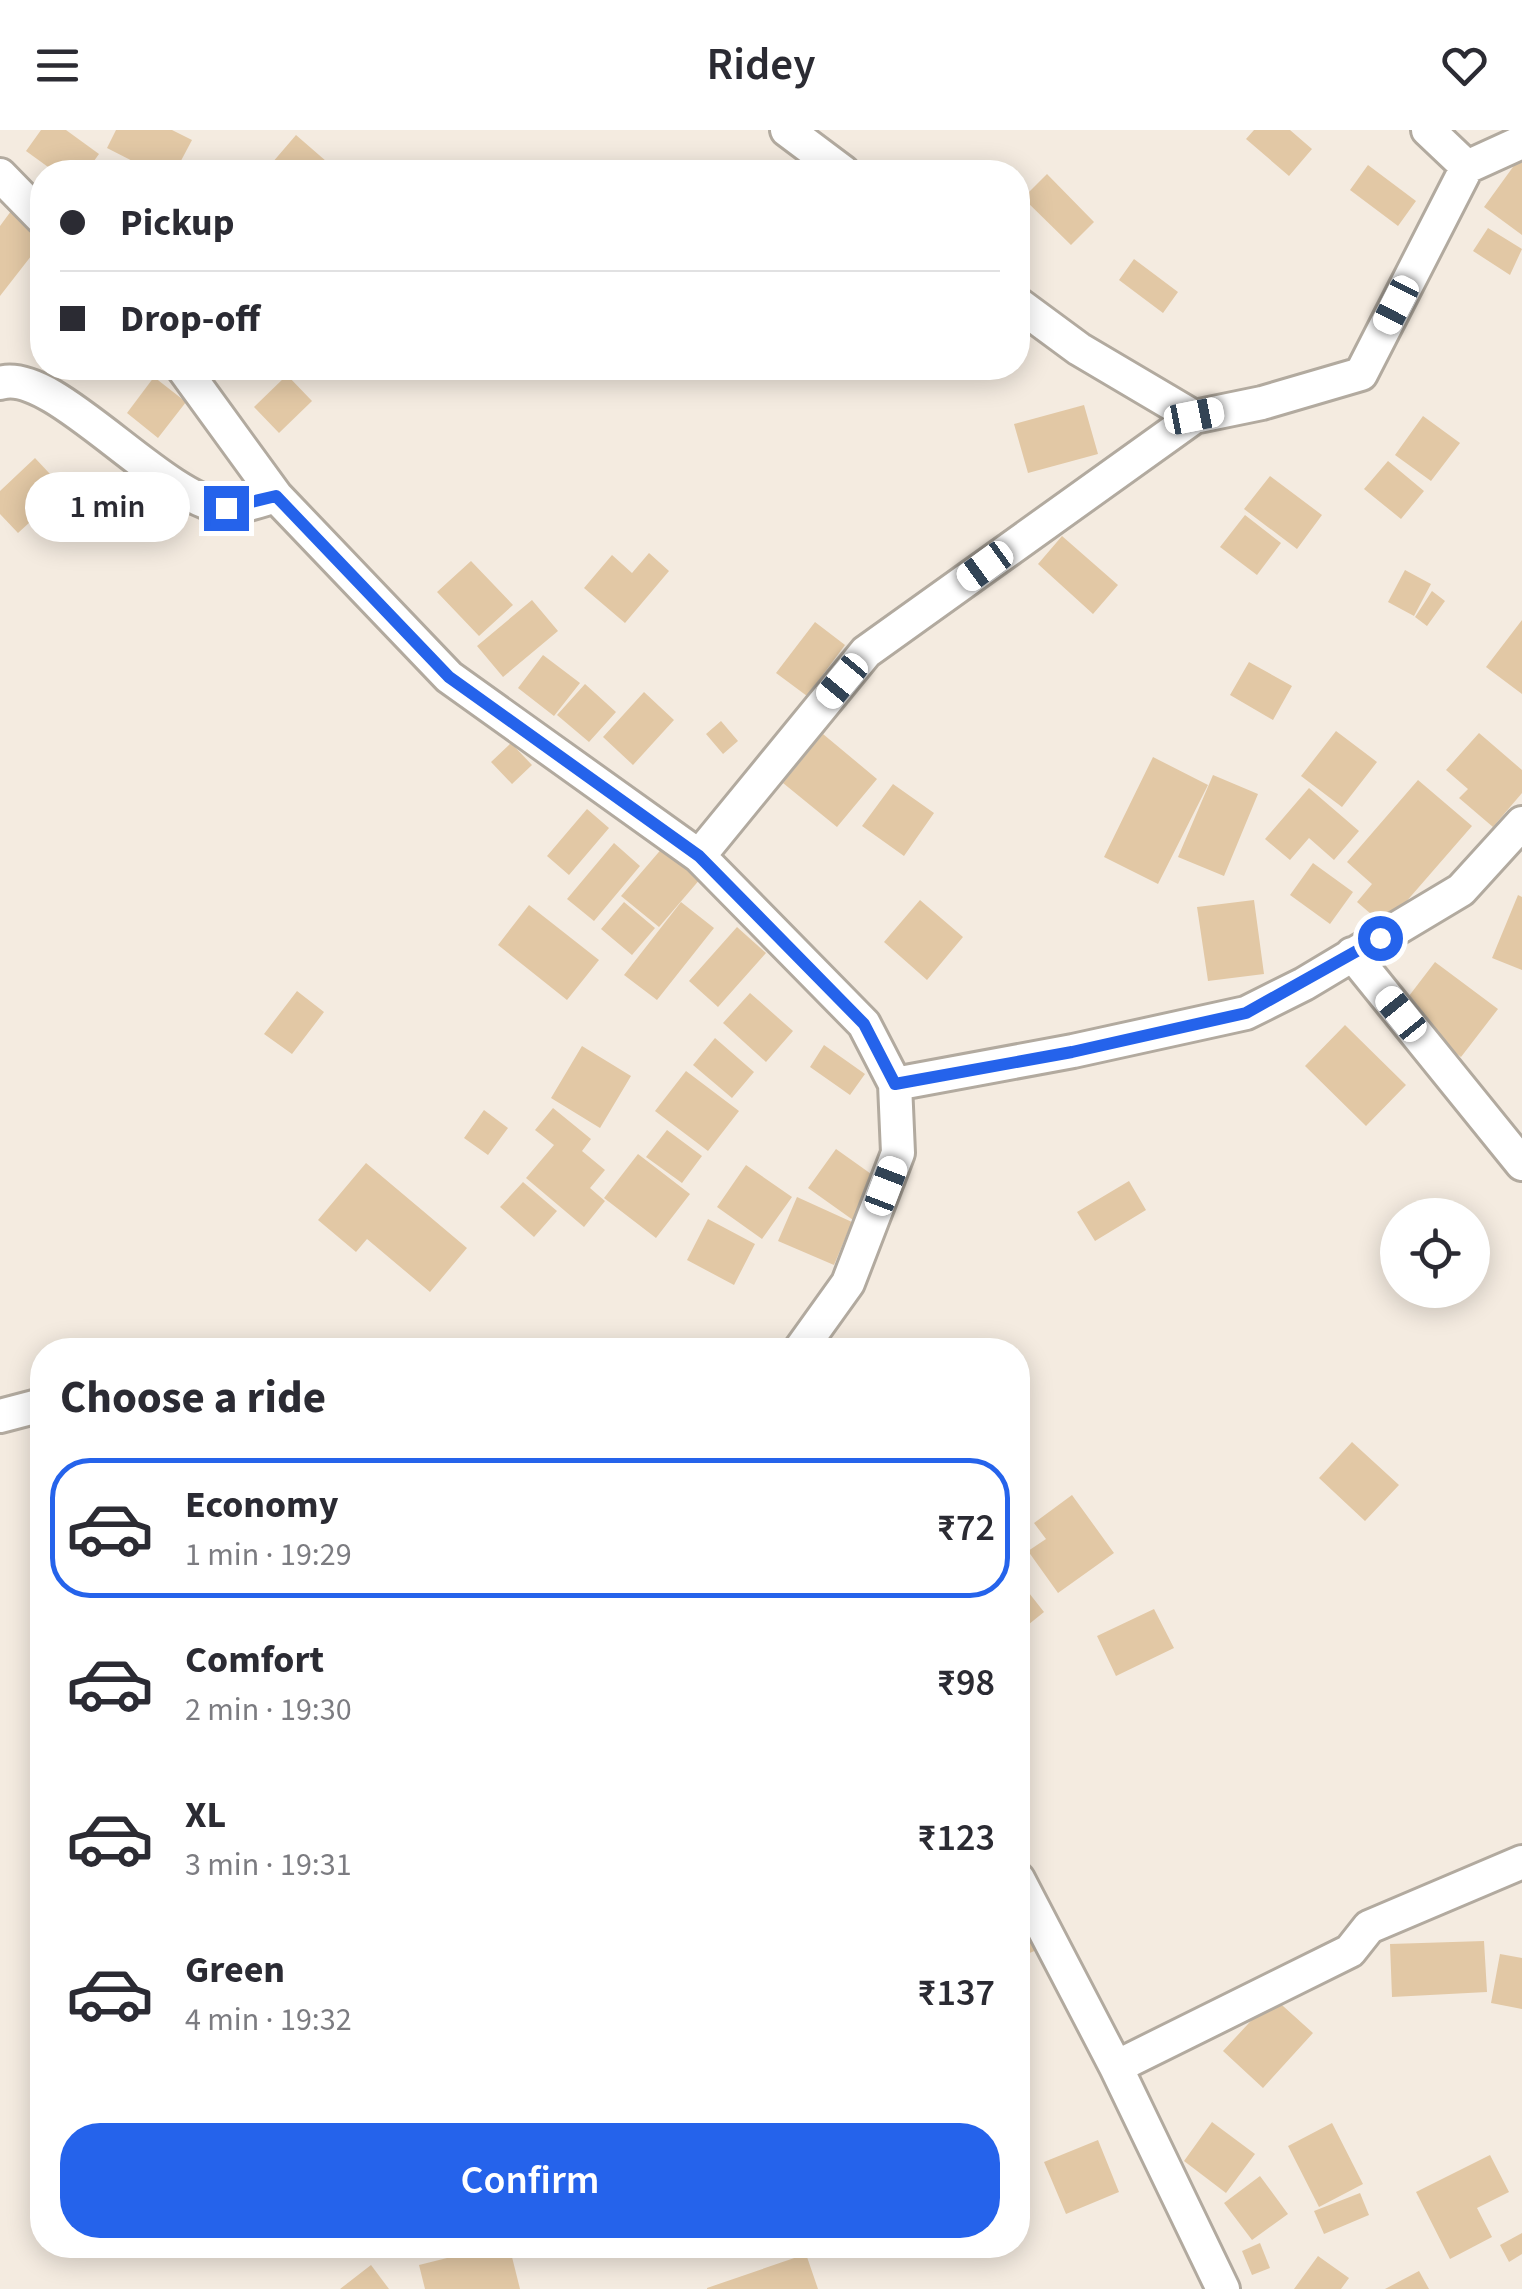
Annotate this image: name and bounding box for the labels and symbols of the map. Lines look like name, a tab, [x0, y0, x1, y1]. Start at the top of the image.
car	[1369, 271, 1423, 339]
car	[1162, 396, 1226, 436]
callout: 1 min	[26, 473, 191, 543]
route end	[204, 486, 249, 531]
car	[952, 536, 1018, 596]
car	[811, 648, 873, 714]
route start	[1358, 916, 1403, 961]
car	[1370, 981, 1432, 1047]
car	[861, 1153, 911, 1219]

